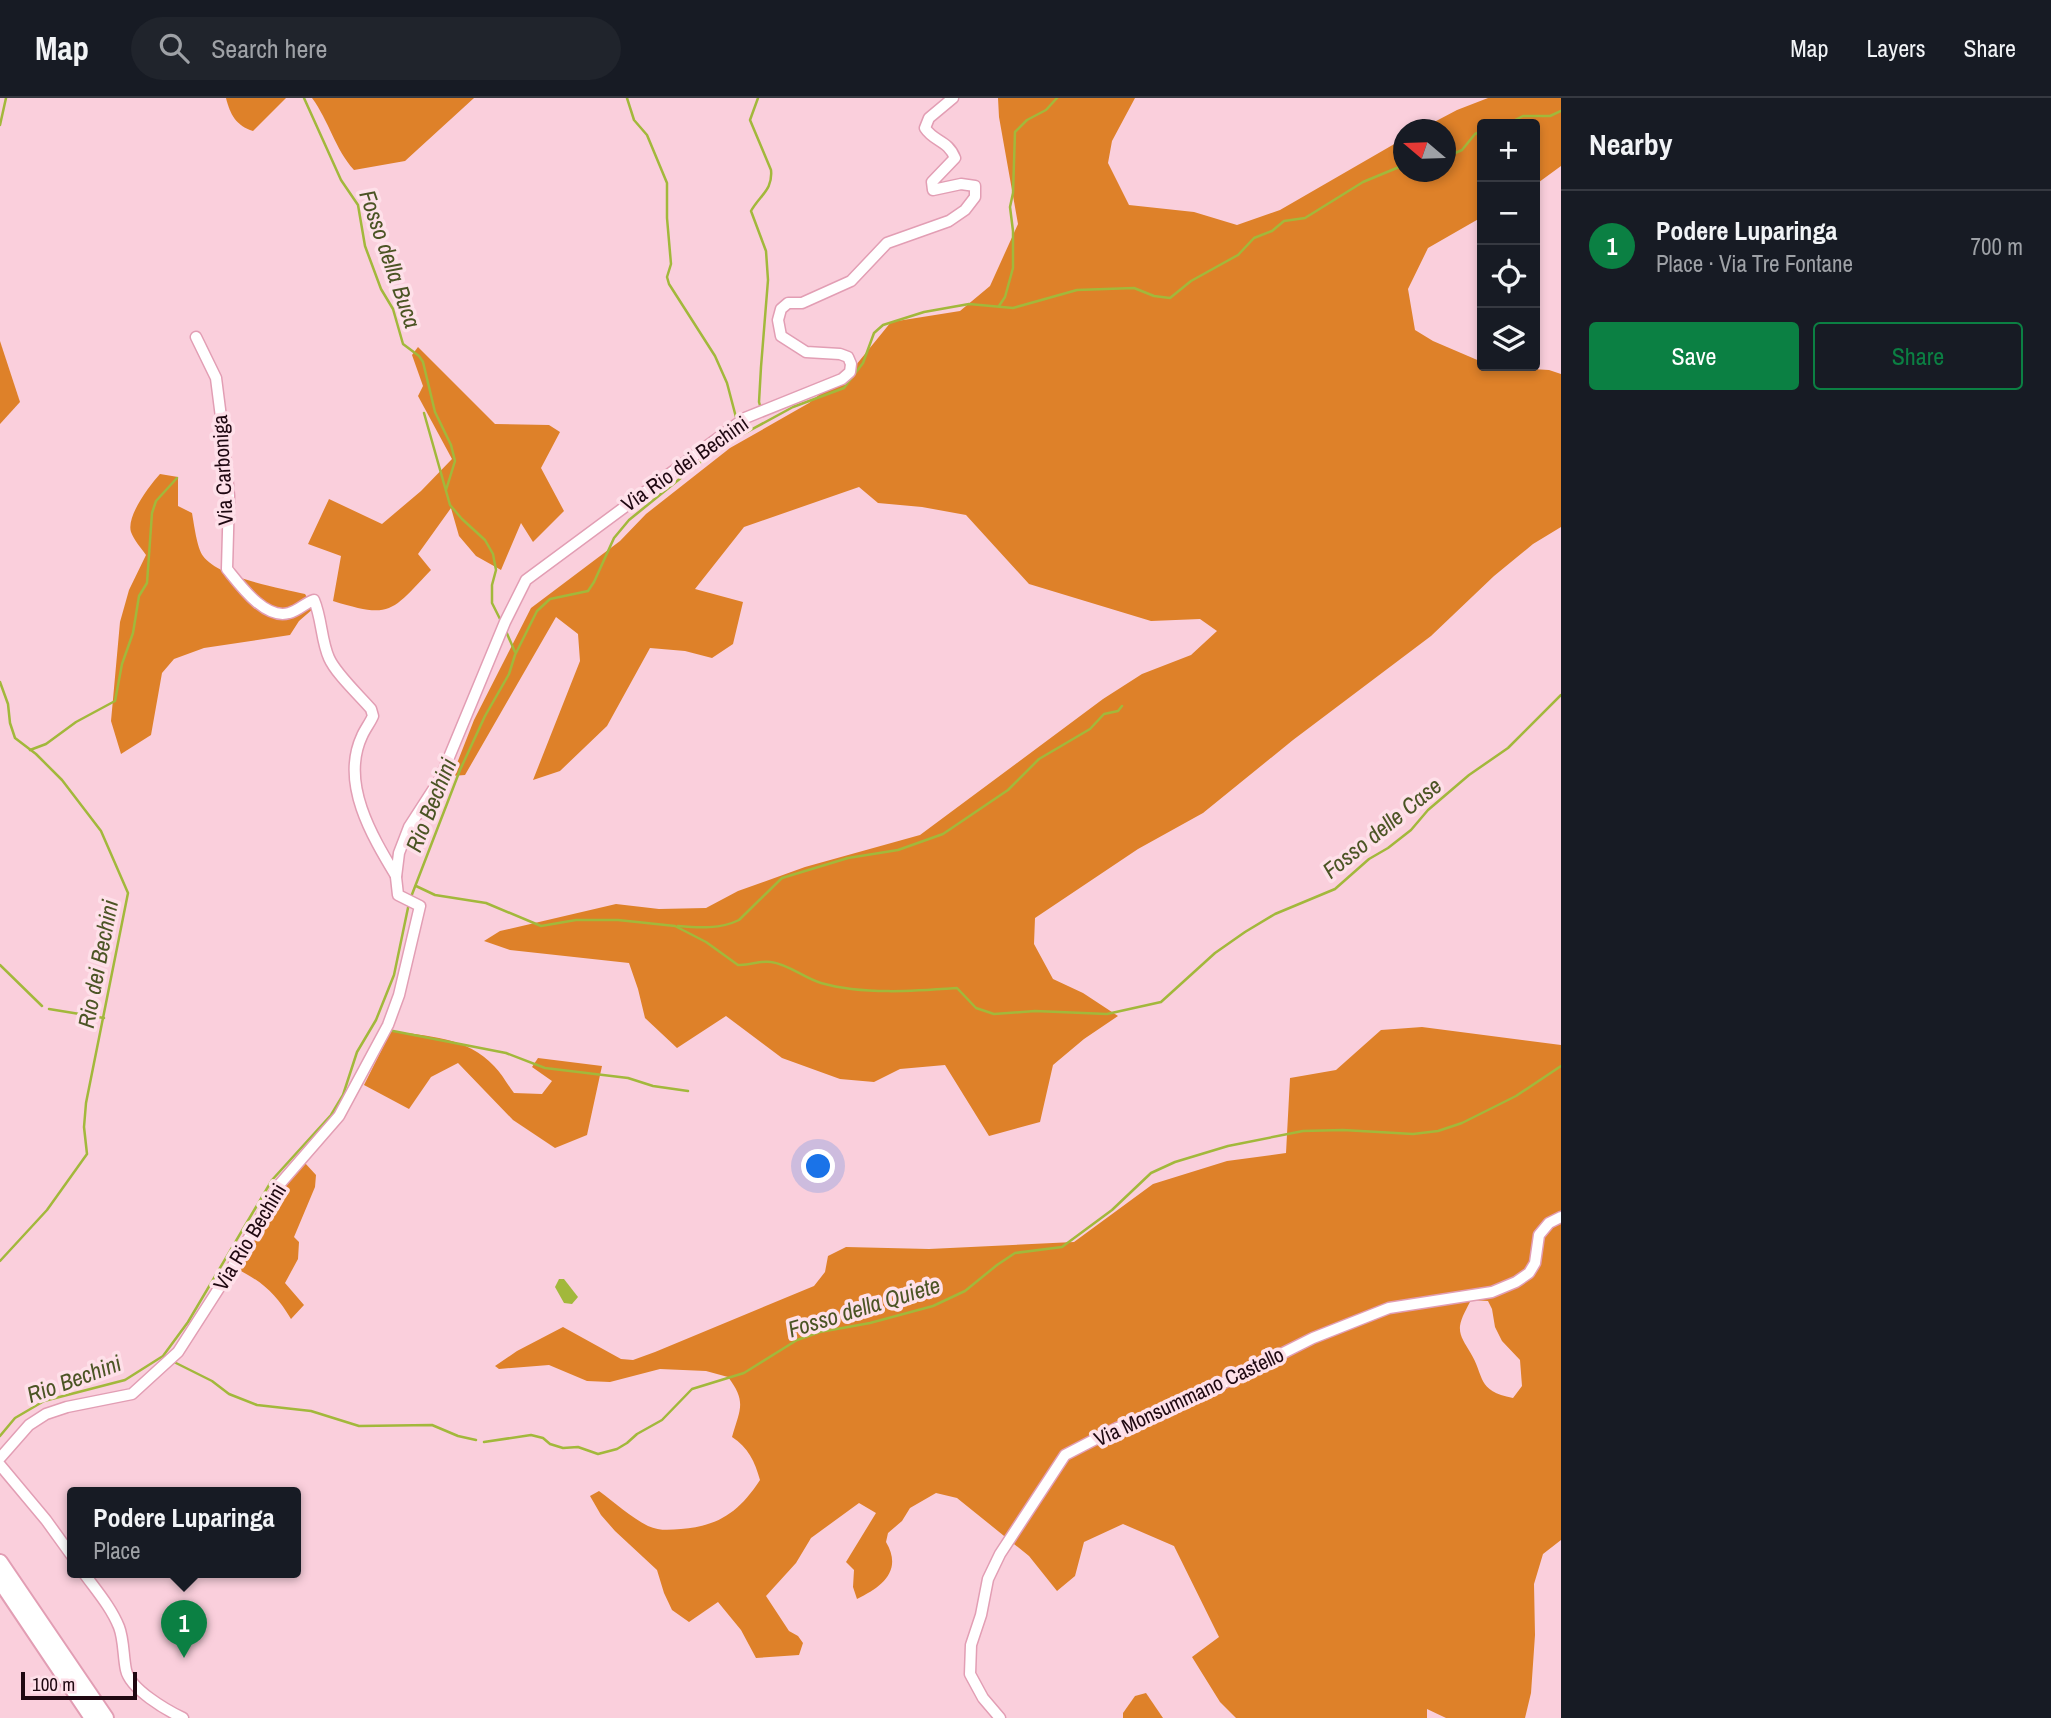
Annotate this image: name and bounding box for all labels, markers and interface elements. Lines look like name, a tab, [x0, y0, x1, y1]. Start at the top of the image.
search box	[131, 17, 621, 80]
text: Map	[35, 26, 89, 70]
icon: search	[155, 29, 193, 67]
text: Search here	[211, 31, 327, 66]
text: Map	[1790, 32, 1828, 64]
text: Layers	[1866, 32, 1925, 64]
text: Share	[1963, 32, 2016, 64]
north arrow	[1393, 119, 1456, 182]
map controls	[1477, 119, 1540, 371]
button: +	[1477, 119, 1540, 182]
text: Nearby	[1589, 124, 1672, 164]
button: −	[1477, 182, 1540, 245]
water label: Fosso della Buca	[352, 186, 429, 332]
text: Podere Luparinga	[1656, 213, 1837, 248]
text: 1	[1607, 231, 1617, 262]
text: 700 m	[1971, 231, 2023, 262]
button: locate	[1477, 245, 1540, 308]
text: Place · Via Tre Fontane	[1656, 248, 1853, 279]
button: layers	[1477, 308, 1540, 371]
button: Save	[1589, 322, 1799, 390]
button: Share	[1813, 322, 2023, 390]
street label: Via Rio dei Bechini	[615, 409, 754, 518]
street label: Via Carboniga	[205, 414, 240, 526]
water label: Rio Bechini	[398, 753, 464, 856]
water label: Fosso delle Case	[1316, 770, 1448, 885]
water label: Rio dei Bechini	[70, 896, 125, 1031]
your location	[801, 1149, 835, 1183]
street label: Via Rio Bechini	[206, 1178, 293, 1296]
water label: Fosso della Quiete	[784, 1269, 944, 1344]
street label: Via Monsummano Castello	[1089, 1340, 1288, 1453]
water label: Rio Bechini	[22, 1347, 126, 1410]
popup	[67, 1487, 301, 1578]
text: Podere Luparinga	[93, 1500, 275, 1535]
text: Place	[93, 1535, 141, 1566]
pin: 1	[161, 1600, 207, 1658]
scale bar	[21, 1669, 136, 1701]
text: 100 m	[32, 1671, 75, 1697]

